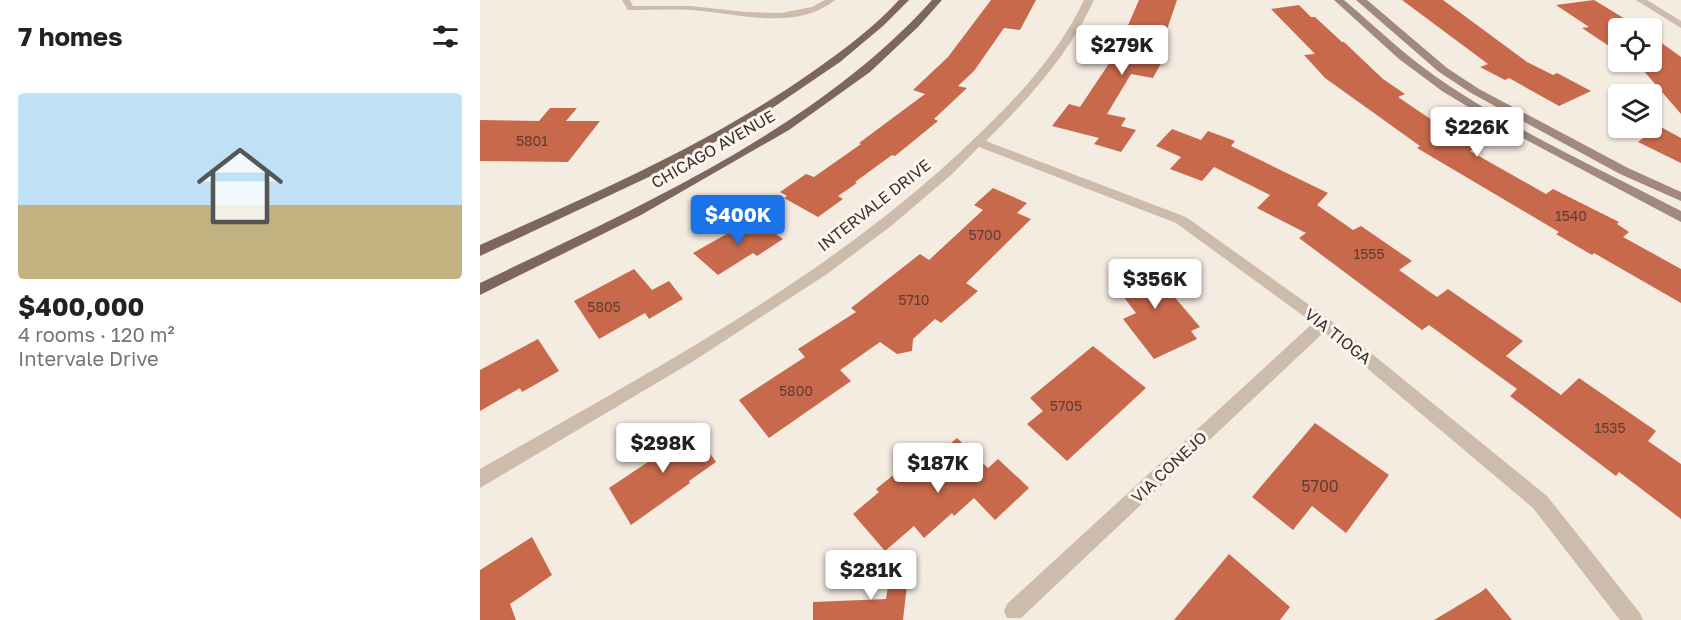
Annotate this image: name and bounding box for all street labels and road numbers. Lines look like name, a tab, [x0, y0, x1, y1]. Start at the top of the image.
street label: CHICAGO AVENUE	[648, 105, 778, 193]
street label: INTERVALE DRIVE	[814, 155, 934, 255]
street label: VIA TIOGA	[1301, 304, 1375, 368]
street label: VIA CONEJO	[1127, 427, 1211, 507]

